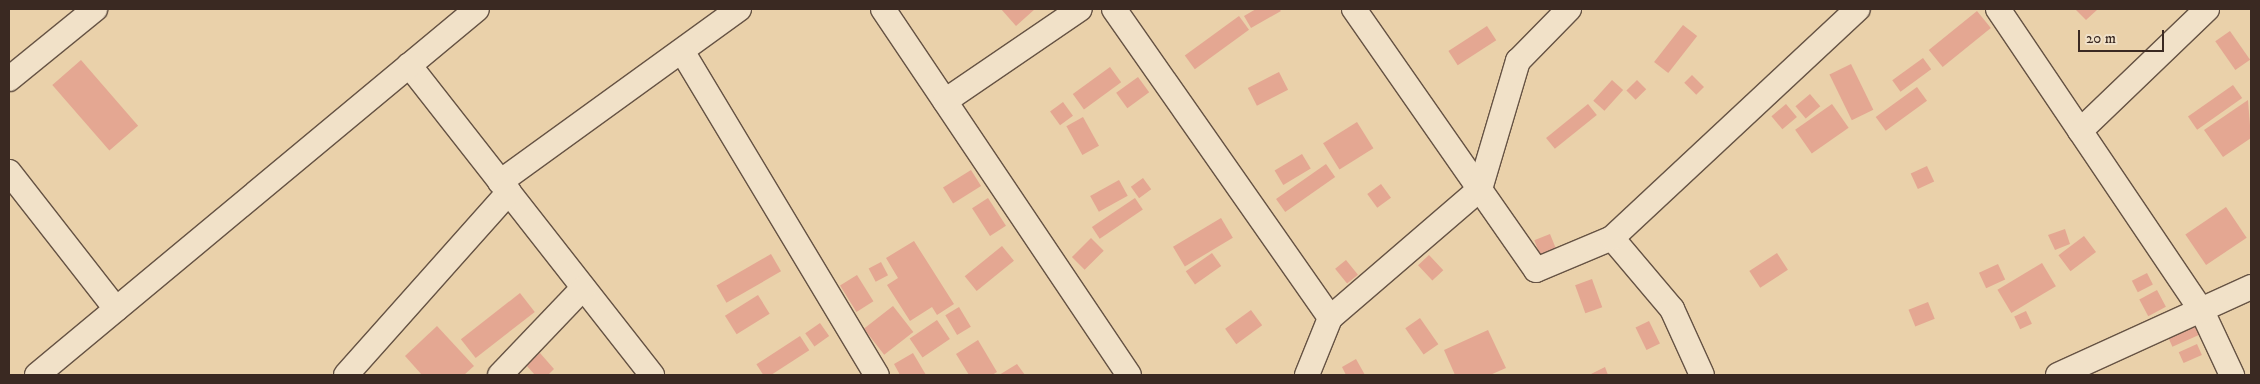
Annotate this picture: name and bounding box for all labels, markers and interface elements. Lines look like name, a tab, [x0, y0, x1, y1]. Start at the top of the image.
scale bar	[2080, 20, 2166, 52]
text: 20 m	[2086, 29, 2116, 48]

